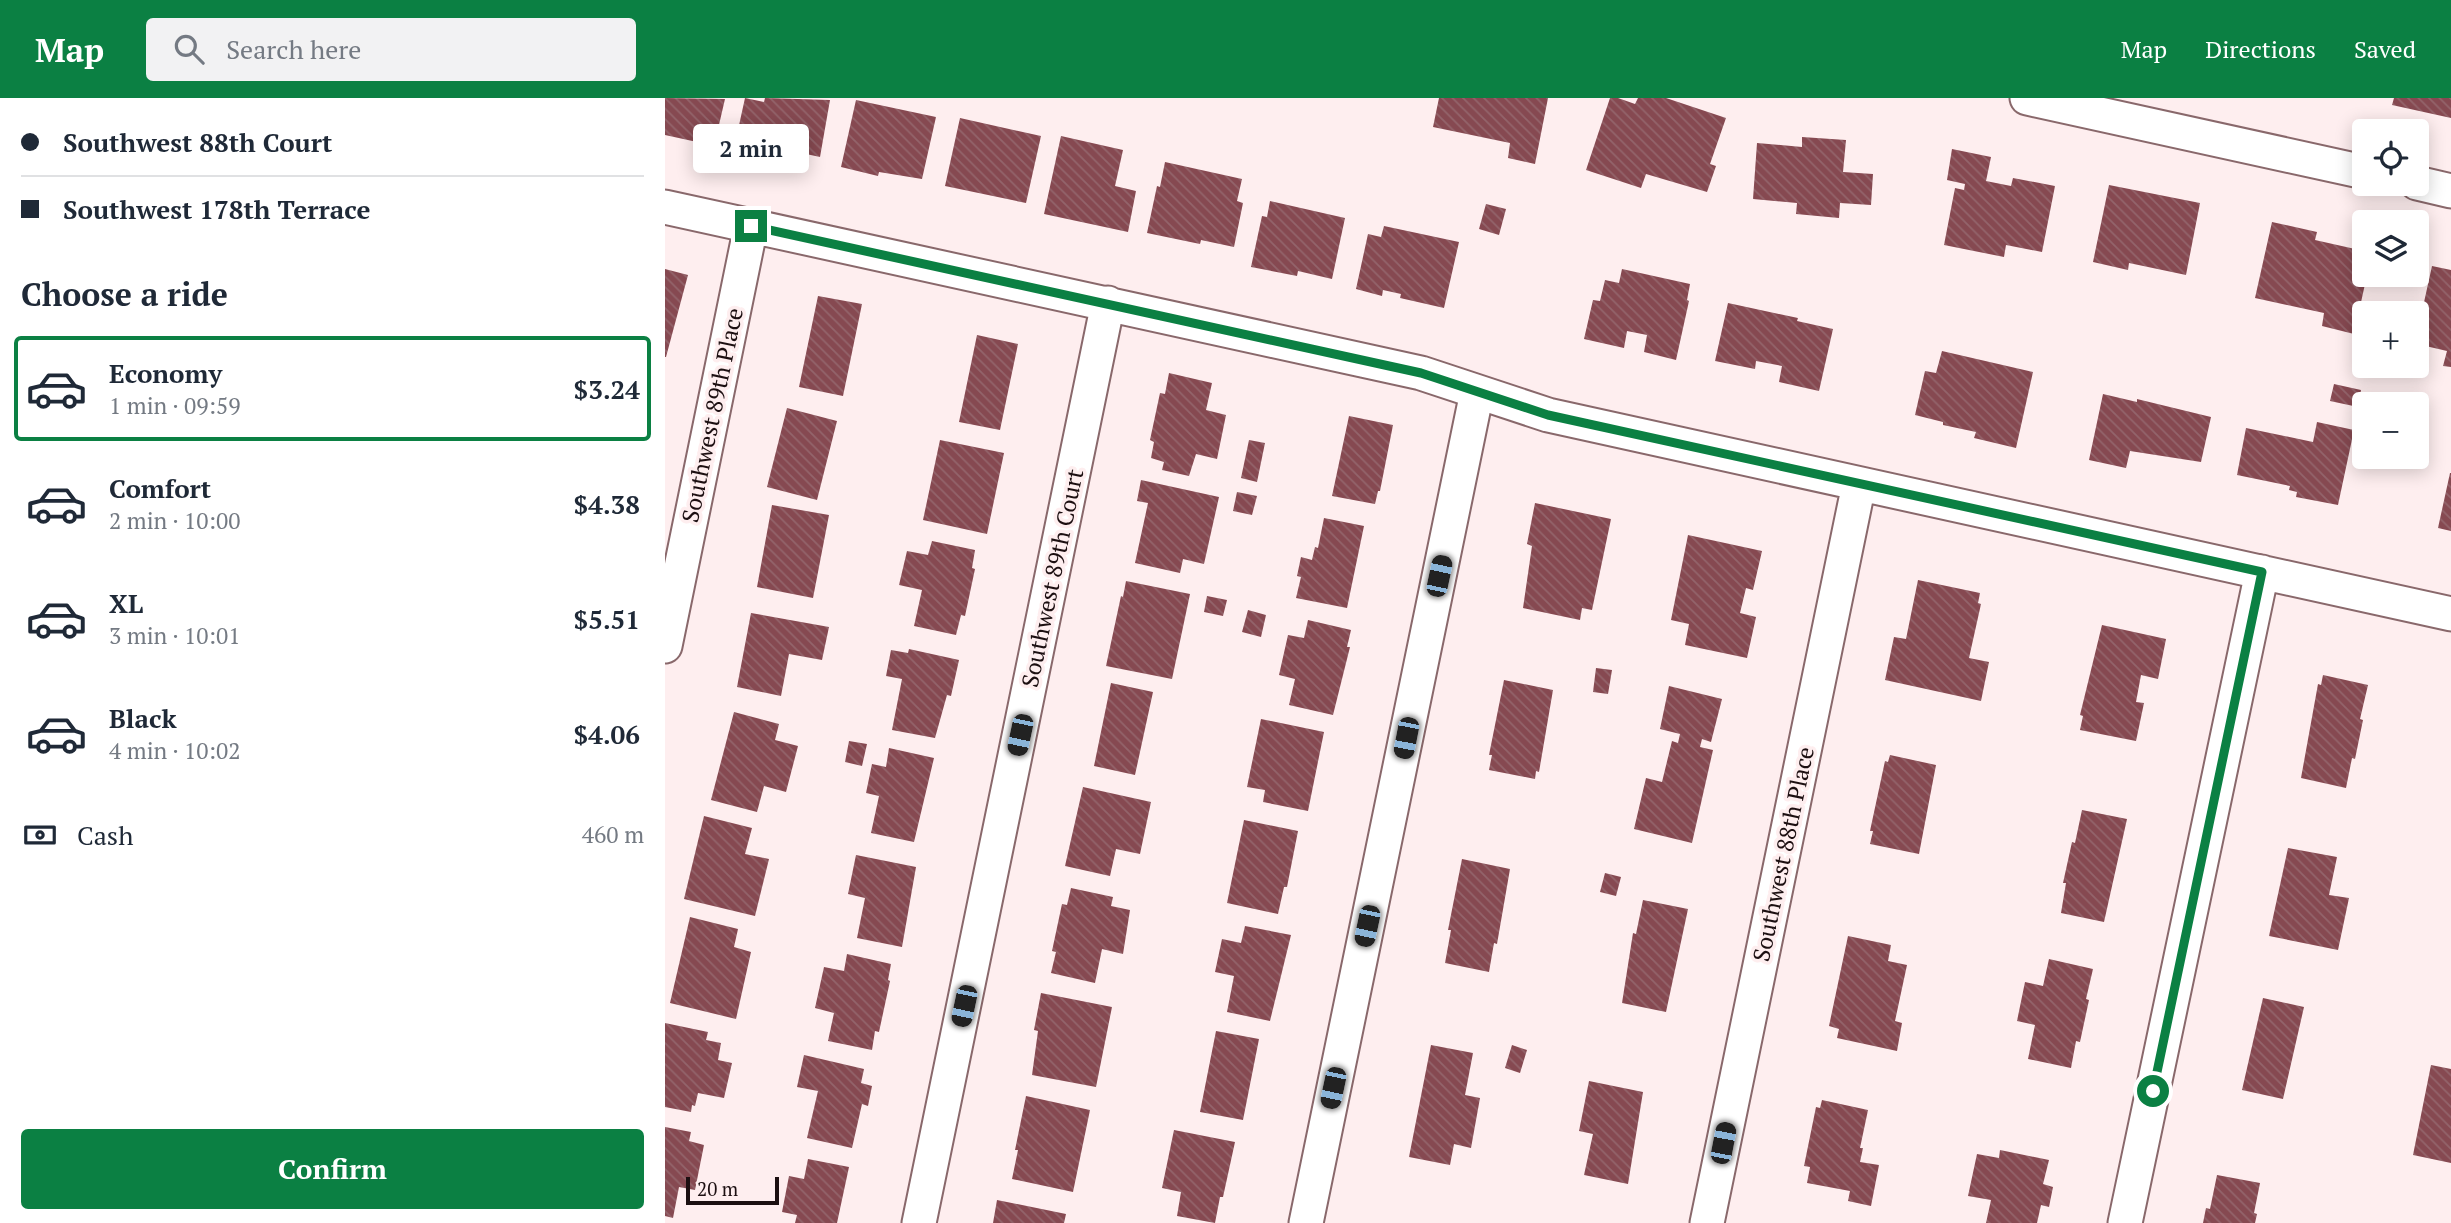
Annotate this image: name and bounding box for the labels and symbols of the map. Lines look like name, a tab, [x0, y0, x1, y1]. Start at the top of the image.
callout: 2 min	[693, 124, 809, 174]
route end	[735, 210, 767, 242]
street label: Southwest 89th Place	[674, 305, 750, 525]
street label: Southwest 89th Court	[1014, 466, 1090, 690]
car	[1425, 553, 1454, 599]
car	[1006, 712, 1035, 758]
car	[1392, 715, 1421, 761]
street label: Southwest 88th Place	[1745, 744, 1821, 964]
car	[1353, 903, 1382, 949]
car	[950, 983, 979, 1029]
car	[1319, 1065, 1348, 1111]
route start	[2137, 1075, 2169, 1107]
car	[1709, 1120, 1738, 1166]
scale bar	[686, 1174, 779, 1206]

